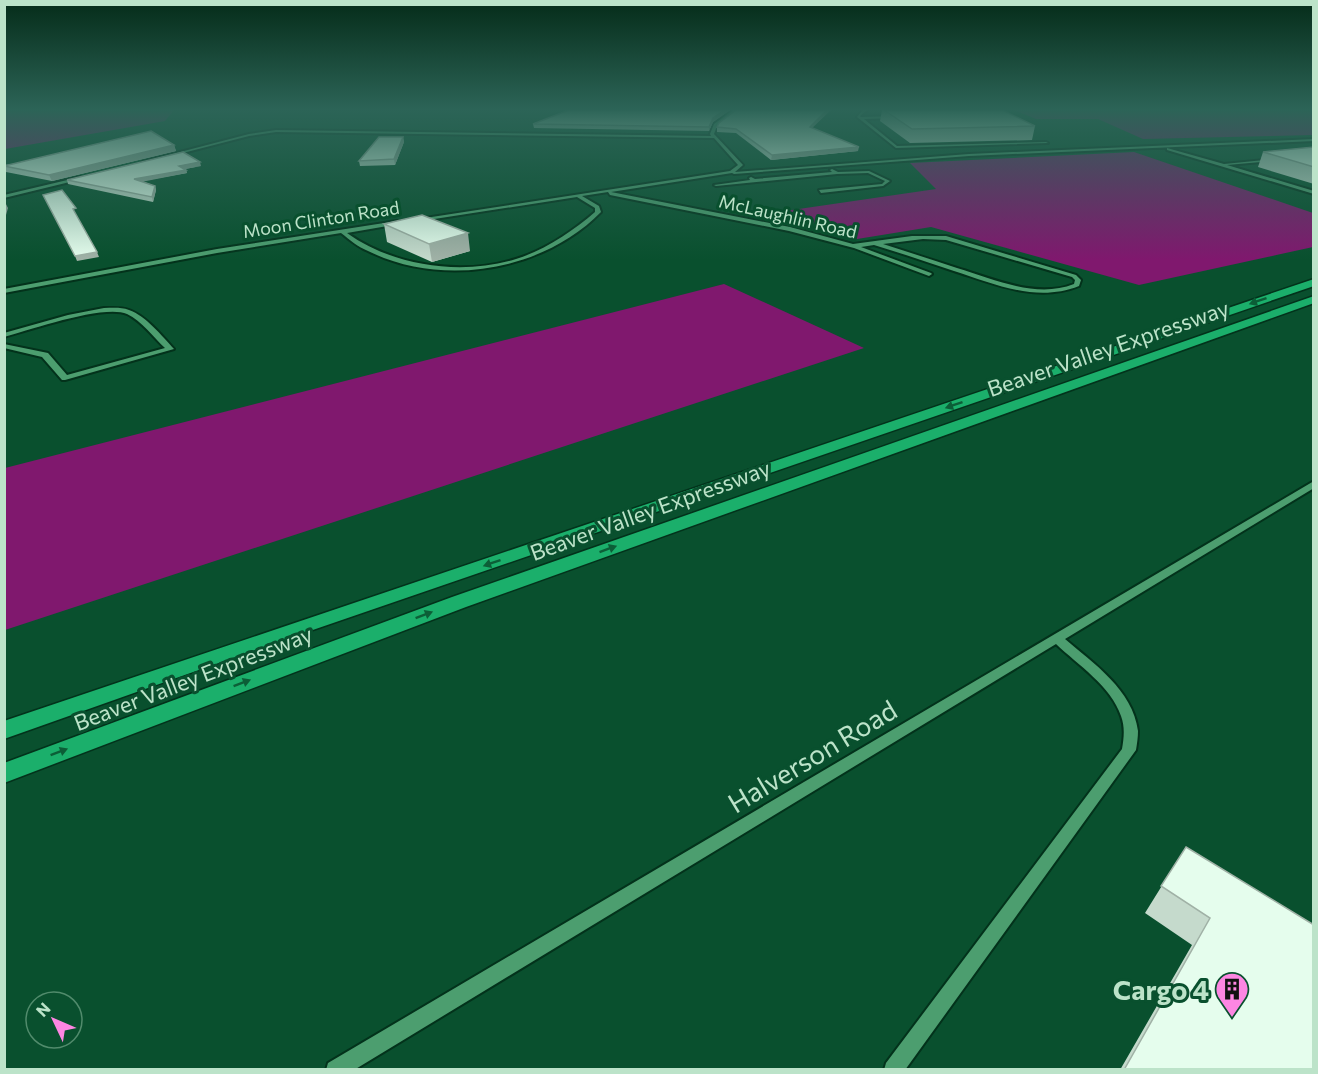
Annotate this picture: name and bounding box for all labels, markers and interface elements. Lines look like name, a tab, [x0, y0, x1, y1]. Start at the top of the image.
street label: McLaughlin Road	[717, 189, 859, 243]
street label: Moon Clinton Road	[241, 196, 401, 242]
street label: Beaver Valley Expressway	[984, 294, 1232, 402]
one-way arrow	[1249, 297, 1267, 307]
one-way arrow	[945, 401, 963, 410]
street label: Beaver Valley Expressway	[526, 454, 774, 566]
one-way arrow	[599, 543, 617, 553]
one-way arrow	[482, 558, 500, 568]
one-way arrow	[416, 610, 434, 620]
street label: Beaver Valley Expressway	[70, 620, 316, 736]
one-way arrow	[233, 678, 251, 688]
street label: Halverson Road	[722, 693, 902, 819]
one-way arrow	[50, 747, 68, 756]
building icon: Cargo 4	[1214, 971, 1250, 1018]
place label: Cargo 4	[1113, 973, 1209, 1006]
north arrow	[24, 990, 84, 1050]
text: N	[32, 998, 54, 1020]

